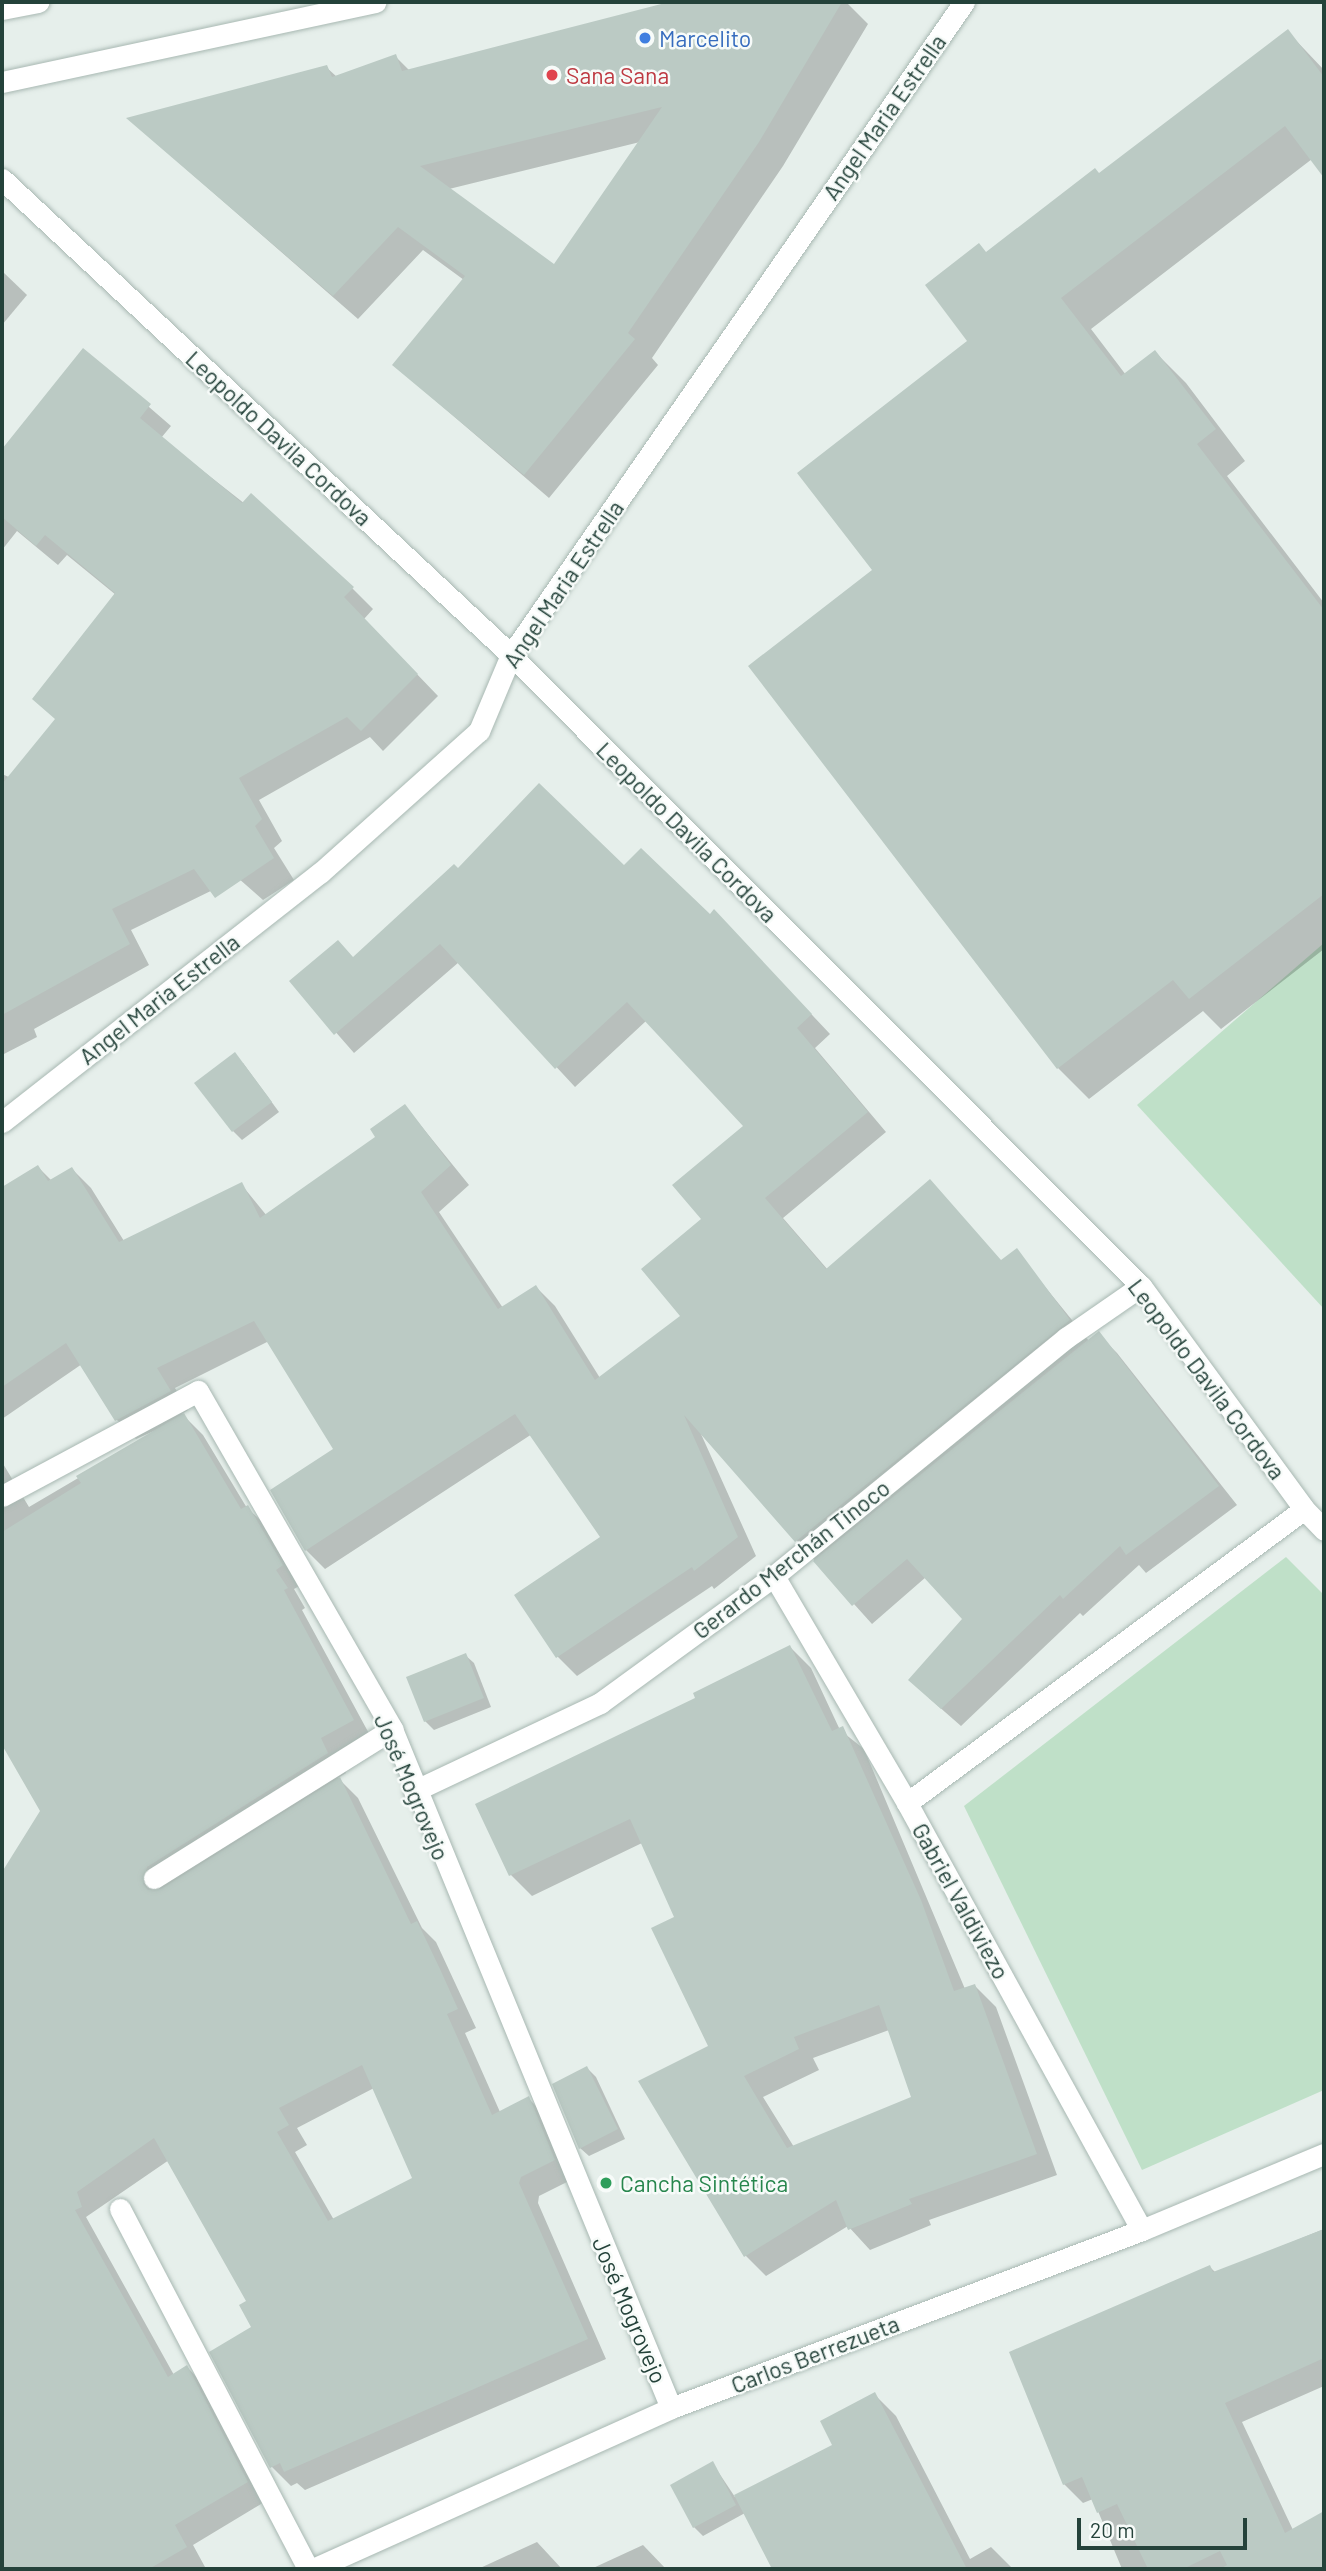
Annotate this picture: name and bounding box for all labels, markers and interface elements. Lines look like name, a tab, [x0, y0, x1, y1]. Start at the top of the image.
place label: Marcelito	[659, 24, 751, 52]
street label: Angel Maria Estrella	[817, 29, 951, 205]
marker: Marcelito	[637, 30, 653, 46]
place label: Sana Sana	[566, 61, 669, 89]
marker: Sana Sana	[544, 67, 560, 83]
street label: Leopoldo Davila Cordova	[180, 345, 378, 531]
street label: Angel Maria Estrella	[497, 495, 629, 673]
street label: Leopoldo Davila Cordova	[591, 736, 783, 928]
street label: Angel Maria Estrella	[73, 928, 245, 1070]
street label: Leopoldo Davila Cordova	[1123, 1273, 1291, 1485]
street label: Gerardo Merchán Tinoco	[687, 1474, 895, 1644]
street label: José Mogrovejo	[369, 1710, 455, 1864]
street label: Gabriel Valdiviezo	[907, 1818, 1015, 1984]
place label: Cancha Sintética	[620, 2169, 788, 2197]
marker: Cancha Sintética	[598, 2175, 614, 2191]
street label: José Mogrovejo	[587, 2233, 673, 2387]
street label: Carlos Berrezueta	[727, 2309, 903, 2399]
scale bar	[1081, 2504, 1251, 2548]
text: 20 m	[1090, 2517, 1135, 2542]

